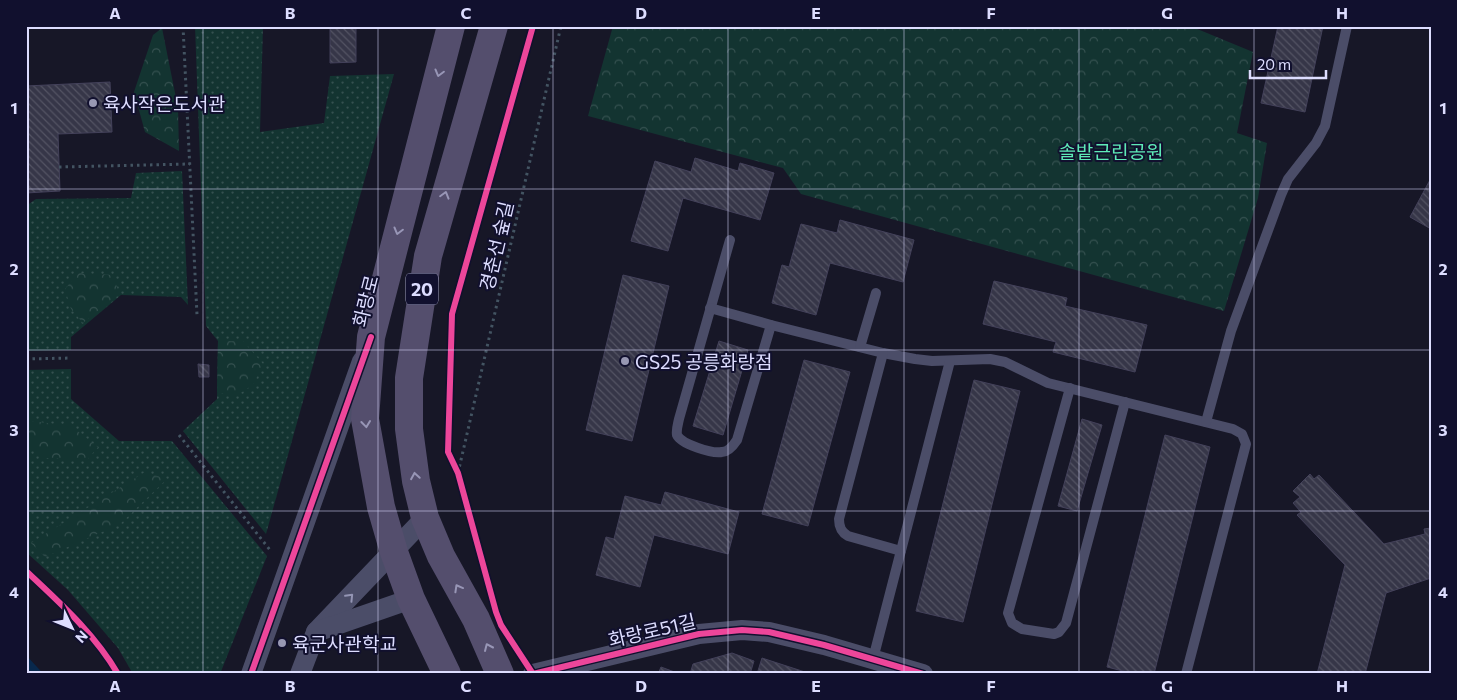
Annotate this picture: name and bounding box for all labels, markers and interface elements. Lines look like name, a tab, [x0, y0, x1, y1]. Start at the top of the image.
text: A	[109, 3, 121, 22]
text: B	[285, 3, 296, 22]
text: C	[461, 3, 472, 22]
text: D	[635, 3, 647, 22]
text: E	[811, 3, 821, 22]
text: F	[986, 3, 996, 22]
text: G	[1161, 3, 1173, 22]
text: H	[1336, 3, 1348, 22]
scale bar	[1250, 48, 1326, 80]
text: 20 m	[1257, 55, 1291, 73]
one-way arrow	[434, 69, 445, 78]
place label: 육사작은도서관	[103, 92, 225, 115]
marker: 육사작은도서관	[87, 97, 99, 109]
text: 1	[10, 98, 18, 117]
text: 1	[1439, 98, 1447, 117]
park label: 솔밭근린공원	[1059, 140, 1163, 163]
one-way arrow	[440, 192, 450, 200]
street label: 경춘선 숲길	[475, 199, 517, 293]
one-way arrow	[393, 226, 404, 235]
text: 2	[9, 259, 19, 278]
text: 2	[1438, 259, 1448, 278]
street label: 화랑로	[347, 273, 383, 329]
road number: 20	[406, 274, 438, 304]
place label: GS25 공릉화랑점	[635, 350, 773, 373]
marker: GS25 공릉화랑점	[619, 355, 631, 367]
text: 3	[9, 420, 19, 439]
one-way arrow	[361, 420, 371, 429]
text: 3	[1438, 420, 1448, 439]
one-way arrow	[411, 472, 421, 480]
text: 4	[9, 582, 19, 601]
text: 4	[1438, 582, 1448, 601]
one-way arrow	[454, 584, 464, 593]
one-way arrow	[344, 594, 353, 603]
north arrow	[48, 602, 98, 652]
street label: 화랑로51길	[606, 609, 698, 651]
text: N	[72, 628, 92, 647]
place label: 육군사관학교	[292, 632, 397, 655]
marker: 육군사관학교	[276, 637, 288, 649]
one-way arrow	[483, 643, 494, 652]
text: A	[109, 676, 121, 695]
text: B	[285, 676, 296, 695]
text: C	[461, 676, 472, 695]
text: D	[635, 676, 647, 695]
text: E	[811, 676, 821, 695]
text: F	[986, 676, 996, 695]
text: G	[1161, 676, 1173, 695]
text: H	[1336, 676, 1348, 695]

